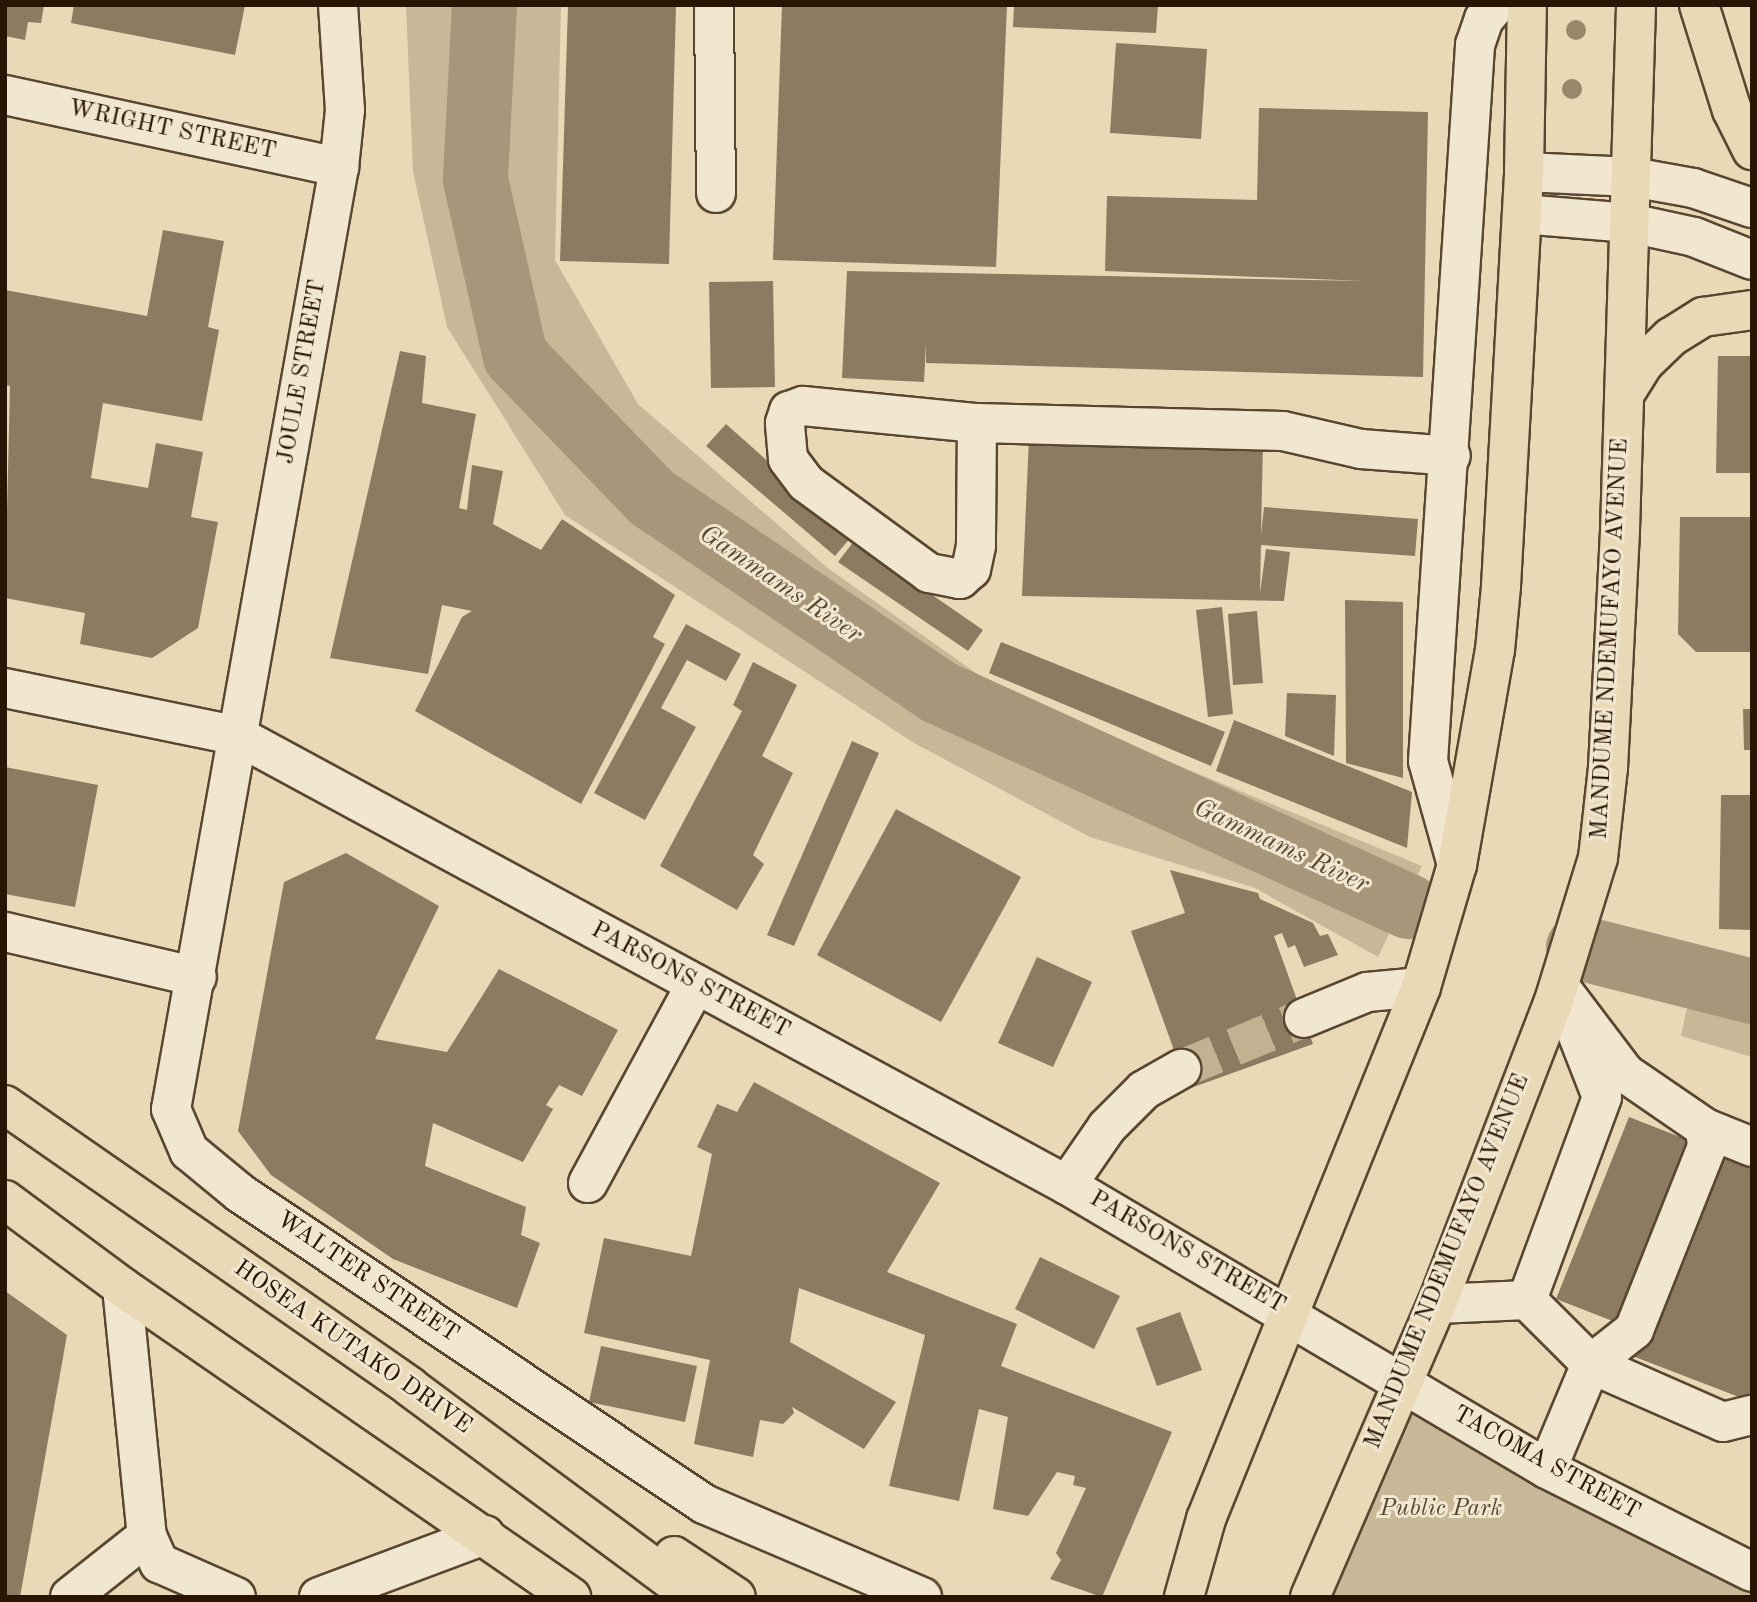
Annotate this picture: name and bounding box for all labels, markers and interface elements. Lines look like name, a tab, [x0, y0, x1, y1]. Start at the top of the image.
street label: WRIGHT STREET	[65, 95, 279, 167]
street label: JOULE STREET	[273, 278, 333, 466]
street label: MANDUME NDEMUFAYO AVENUE	[1586, 438, 1636, 840]
water label: Gammams River	[693, 519, 867, 651]
water label: Gammams River	[1188, 793, 1374, 901]
street label: PARSONS STREET	[586, 916, 794, 1046]
street label: MANDUME NDEMUFAYO AVENUE	[1359, 1070, 1537, 1454]
street label: PARSONS STREET	[1084, 1185, 1290, 1321]
street label: WALTER STREET	[270, 1206, 464, 1350]
street label: HOSEA KUTAKO DRIVE	[228, 1255, 476, 1441]
street label: TACOMA STREET	[1447, 1401, 1645, 1527]
park label: Public Park	[1380, 1496, 1502, 1524]

